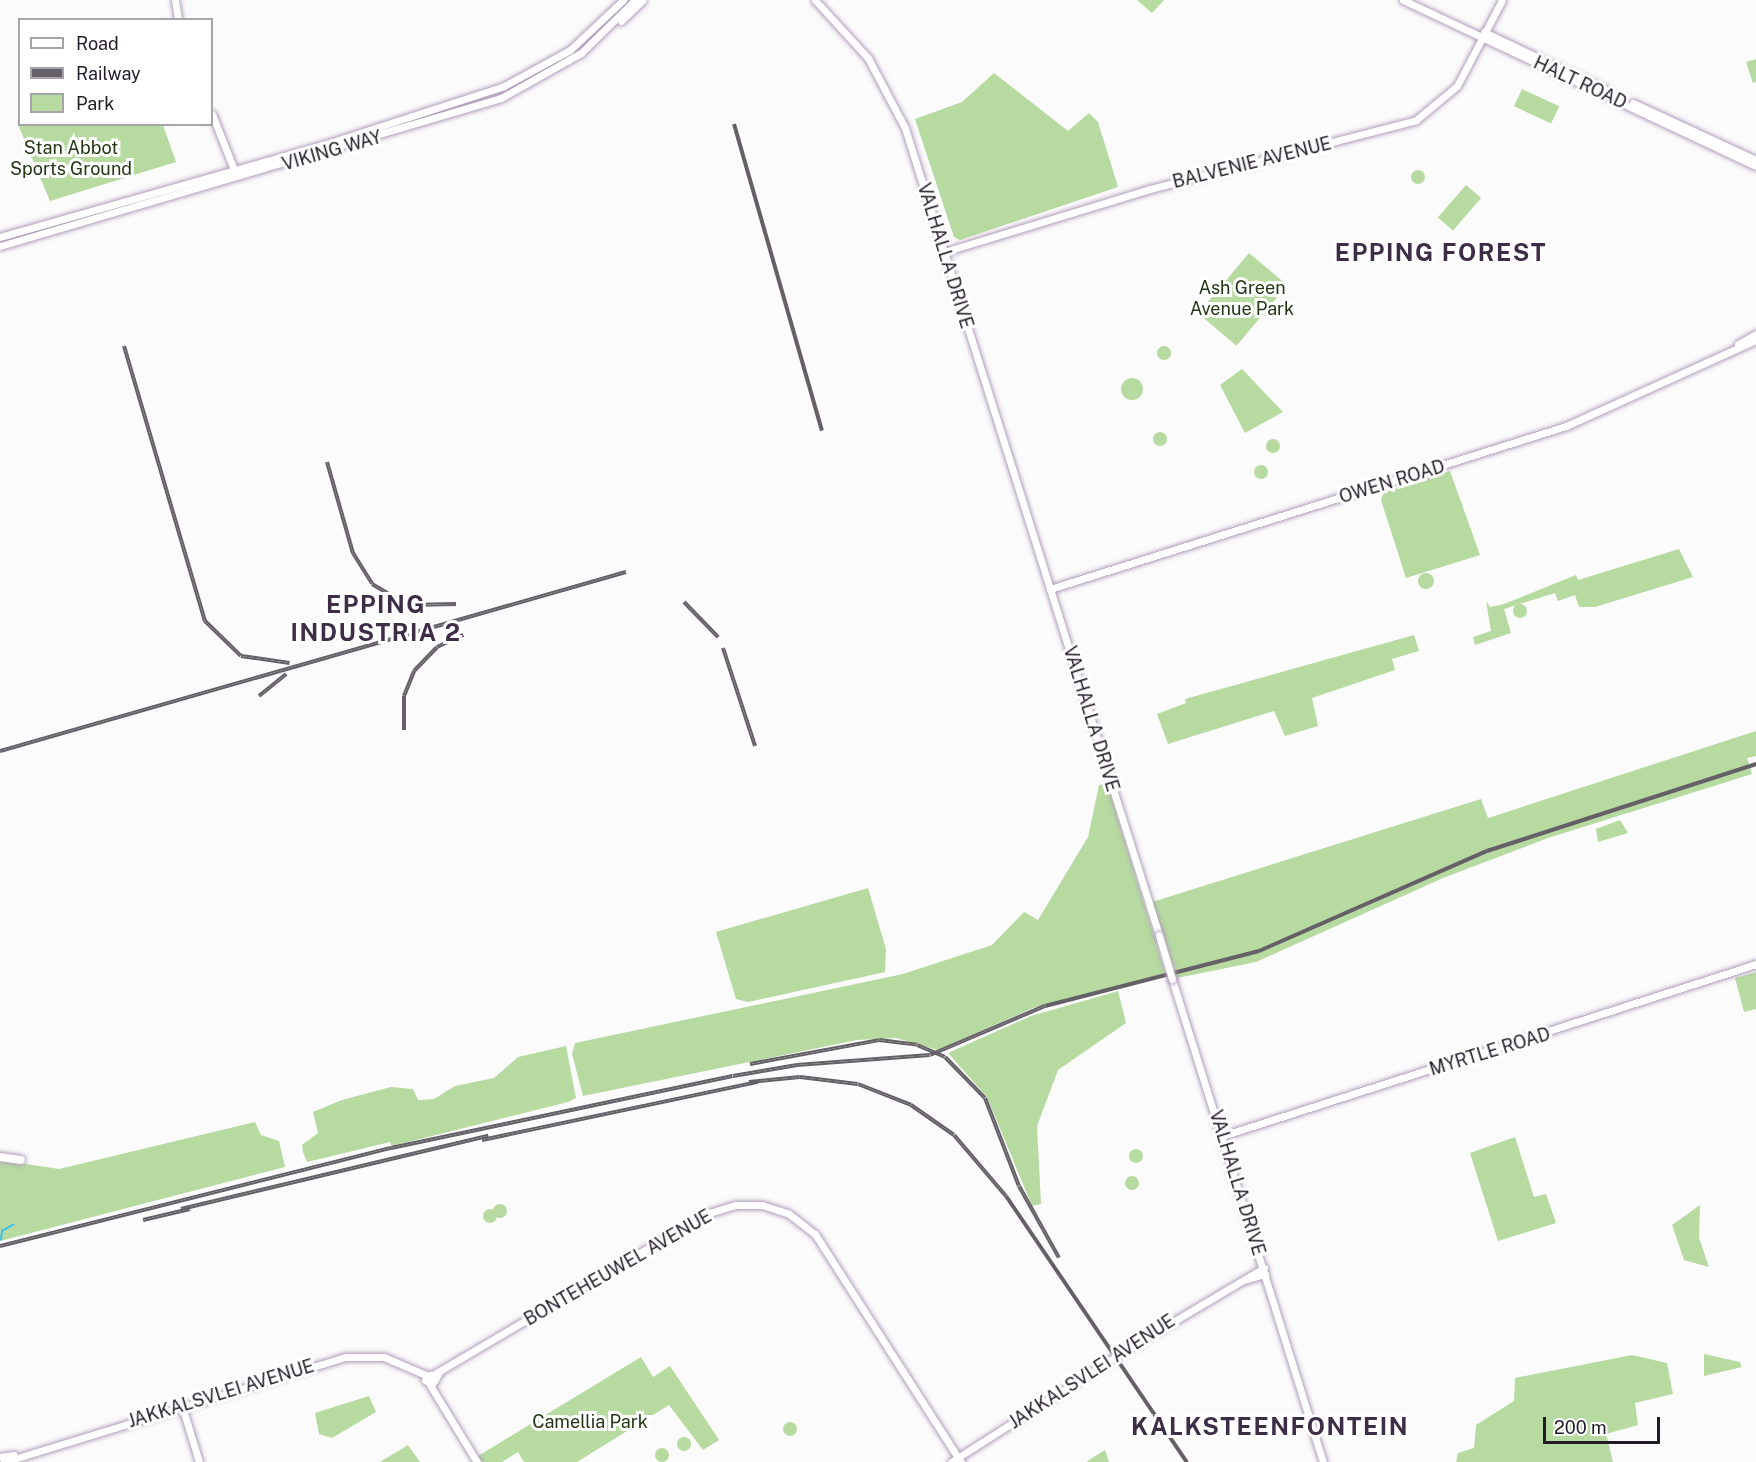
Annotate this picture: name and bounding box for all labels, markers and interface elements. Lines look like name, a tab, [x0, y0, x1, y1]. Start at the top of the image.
legend	[18, 18, 213, 126]
text: Road	[76, 33, 119, 54]
street label: HALT ROAD	[1530, 52, 1630, 114]
text: Railway	[76, 63, 141, 84]
text: Park	[76, 93, 114, 114]
street label: VIKING WAY	[279, 126, 385, 176]
street label: BALVENIE AVENUE	[1170, 133, 1334, 193]
park label: Stan Abbot Sports Ground	[10, 138, 132, 180]
street label: VALHALLA DRIVE	[913, 181, 977, 331]
district label: EPPING FOREST	[1335, 239, 1547, 267]
park label: Ash Green Avenue Park	[1190, 278, 1294, 320]
street label: OWEN ROAD	[1337, 456, 1447, 508]
district label: EPPING INDUSTRIA 2	[291, 591, 461, 647]
street label: VALHALLA DRIVE	[1059, 644, 1123, 794]
street label: MYRTLE ROAD	[1427, 1023, 1553, 1081]
street label: VALHALLA DRIVE	[1205, 1108, 1269, 1258]
street label: BONTEHEUWEL AVENUE	[520, 1205, 716, 1331]
street label: JAKKALSVLEI AVENUE	[1005, 1310, 1179, 1434]
street label: JAKKALSVLEI AVENUE	[125, 1355, 317, 1433]
scale bar	[1546, 1405, 1663, 1443]
park label: Camellia Park	[532, 1411, 648, 1433]
district label: KALKSTEENFONTEIN	[1131, 1413, 1409, 1441]
text: 200 m	[1554, 1417, 1607, 1438]

